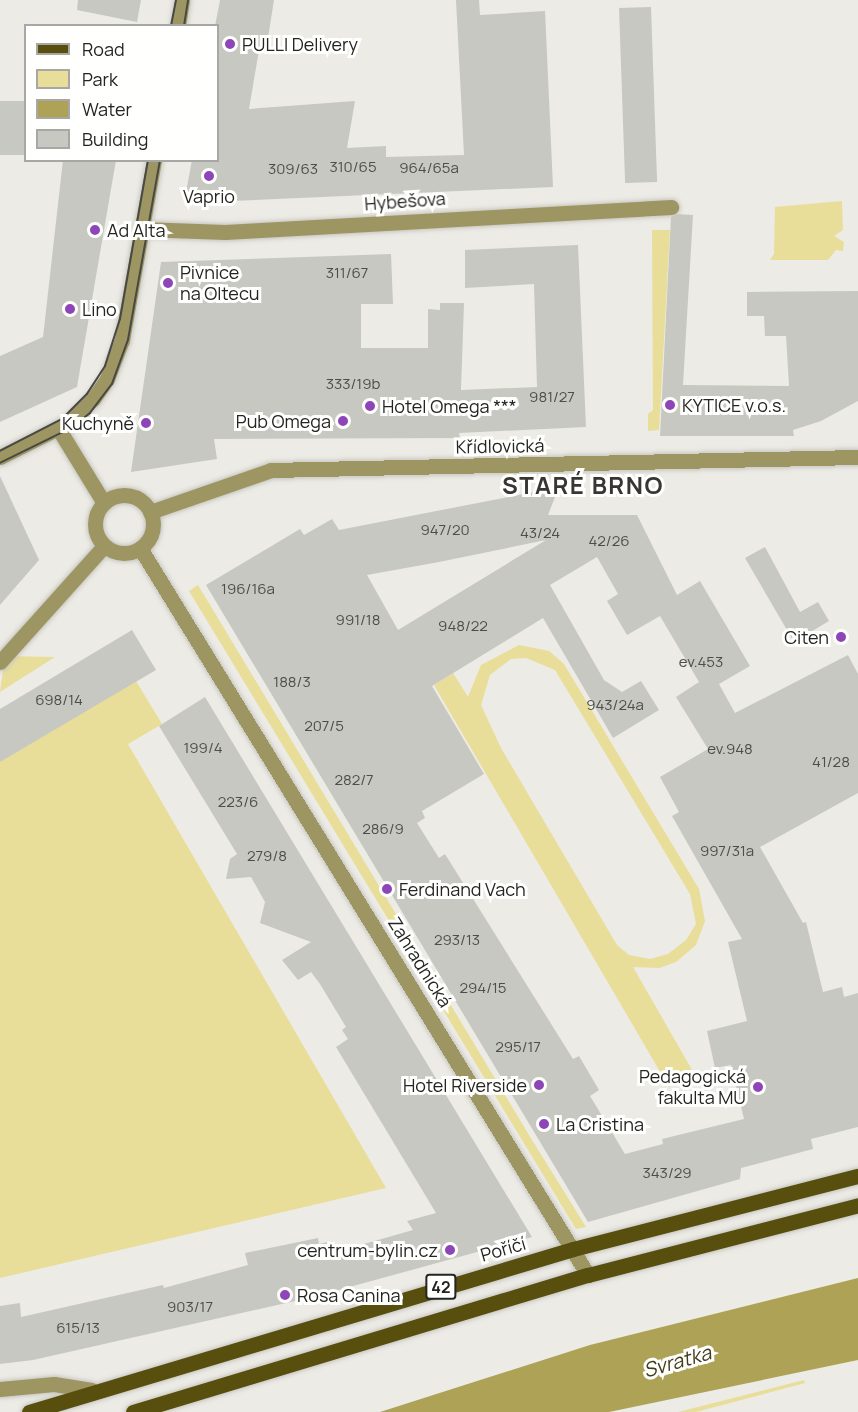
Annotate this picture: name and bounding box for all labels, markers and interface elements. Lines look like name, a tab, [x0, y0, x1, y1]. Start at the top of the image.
legend	[24, 24, 219, 162]
place label: PULLI Delivery	[242, 33, 358, 55]
text: Road	[82, 37, 125, 61]
marker: PULLI Delivery	[223, 37, 237, 51]
text: Park	[82, 67, 118, 91]
text: Water	[82, 97, 132, 121]
text: Building	[82, 127, 148, 151]
house number: 310/65	[329, 158, 377, 176]
house number: 964/65a	[399, 159, 459, 177]
house number: 309/63	[268, 160, 318, 178]
marker: Vaprio	[202, 169, 216, 183]
place label: Vaprio	[183, 185, 235, 207]
street label: Hybešova	[364, 187, 446, 215]
place label: Ad Alta	[107, 219, 165, 241]
marker: Ad Alta	[88, 223, 102, 237]
place label: Pivnice na Oltecu	[180, 262, 260, 304]
house number: 311/67	[326, 264, 368, 282]
marker: Pivnice na Oltecu	[161, 276, 175, 290]
place label: Lino	[82, 298, 117, 320]
marker: Lino	[63, 302, 77, 316]
house number: 333/19b	[326, 375, 380, 393]
house number: 981/27	[529, 388, 575, 406]
place label: KYTICE v.o.s.	[682, 394, 786, 416]
place label: Hotel Omega ***	[382, 395, 517, 417]
marker: KYTICE v.o.s.	[663, 398, 677, 412]
marker: Hotel Omega ***	[363, 399, 377, 413]
place label: Pub Omega	[236, 410, 331, 432]
place label: Kuchyně	[62, 412, 134, 434]
marker: Pub Omega	[336, 414, 350, 428]
marker: Kuchyně	[139, 416, 153, 430]
street label: Křídlovická	[455, 434, 545, 458]
district label: STARÉ BRNO	[502, 471, 664, 499]
house number: 947/20	[420, 521, 470, 539]
house number: 43/24	[520, 524, 560, 542]
house number: 42/26	[588, 532, 630, 550]
house number: 196/16a	[221, 580, 275, 598]
house number: 991/18	[336, 611, 380, 629]
house number: 948/22	[438, 617, 488, 635]
place label: Citen	[784, 626, 829, 648]
marker: Citen	[834, 630, 848, 644]
house number: ev.453	[679, 653, 723, 671]
house number: 188/3	[273, 673, 311, 691]
house number: 698/14	[35, 691, 83, 709]
house number: 943/24a	[586, 696, 644, 714]
house number: 207/5	[304, 717, 344, 735]
house number: 199/4	[183, 739, 223, 757]
house number: ev.948	[707, 740, 753, 758]
house number: 41/28	[812, 753, 850, 771]
house number: 282/7	[334, 771, 374, 789]
house number: 223/6	[218, 793, 258, 811]
house number: 286/9	[362, 820, 404, 838]
house number: 997/31a	[700, 842, 754, 860]
house number: 279/8	[247, 847, 287, 865]
place label: Ferdinand Vach	[399, 878, 526, 900]
marker: Ferdinand Vach	[380, 882, 394, 896]
street label: Zahradnická	[384, 913, 456, 1011]
house number: 293/13	[434, 931, 480, 949]
house number: 294/15	[459, 979, 507, 997]
house number: 295/17	[495, 1038, 541, 1056]
place label: Pedagogická fakulta MU	[639, 1066, 746, 1108]
place label: Hotel Riverside	[403, 1074, 527, 1096]
marker: Hotel Riverside	[532, 1078, 546, 1092]
marker: Pedagogická fakulta MU	[751, 1080, 765, 1094]
place label: La Cristina	[556, 1113, 644, 1135]
marker: La Cristina	[537, 1117, 551, 1131]
house number: 343/29	[642, 1164, 692, 1182]
street label: Poříčí	[478, 1232, 528, 1266]
place label: centrum-bylin.cz	[297, 1239, 438, 1261]
marker: centrum-bylin.cz	[443, 1243, 457, 1257]
road number: 42	[424, 1274, 458, 1300]
place label: Rosa Canina	[297, 1284, 400, 1306]
marker: Rosa Canina	[278, 1288, 292, 1302]
house number: 903/17	[167, 1298, 213, 1316]
house number: 615/13	[56, 1319, 100, 1337]
water label: Svratka	[640, 1340, 714, 1382]

